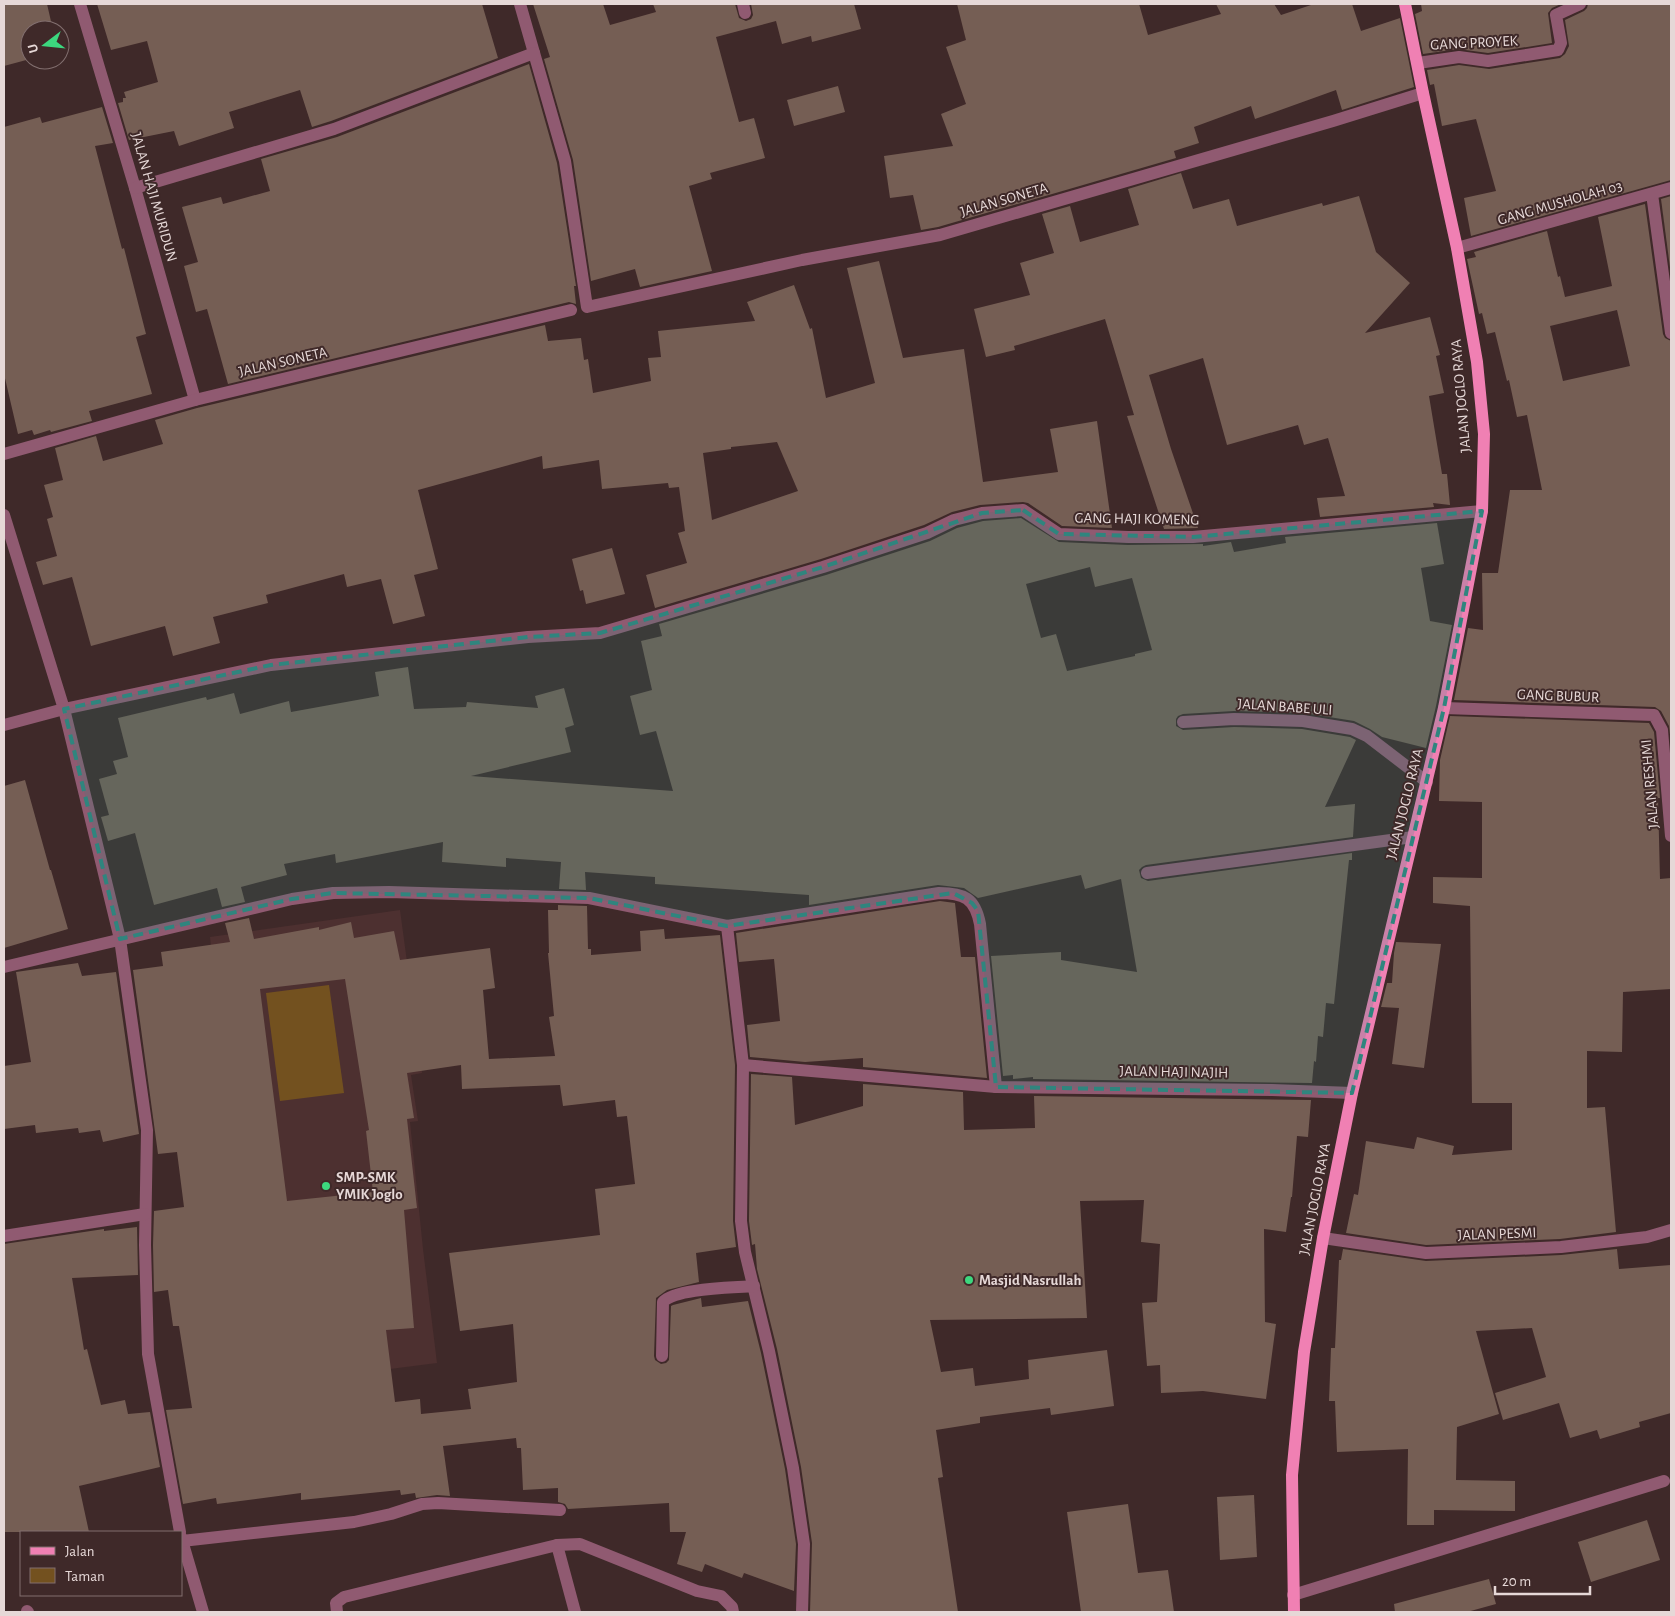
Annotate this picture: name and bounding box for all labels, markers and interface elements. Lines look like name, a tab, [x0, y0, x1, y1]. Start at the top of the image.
north arrow	[20, 20, 70, 70]
street label: GANG PROYEK	[1430, 33, 1519, 53]
text: U	[25, 42, 41, 55]
street label: JALAN HAJI MURIDUN	[128, 131, 180, 263]
street label: GANG MUSHOLAH 03	[1496, 178, 1624, 228]
street label: JALAN SONETA	[959, 180, 1050, 220]
street label: JALAN JOGLO RAYA	[1449, 338, 1473, 453]
street label: JALAN SONETA	[237, 344, 329, 379]
street label: GANG HAJI KOMENG	[1075, 510, 1199, 528]
street label: GANG BUBUR	[1517, 687, 1599, 705]
street label: JALAN BABE ULI	[1237, 696, 1333, 718]
street label: JALAN RESHMI	[1639, 739, 1661, 829]
street label: JALAN JOGLO RAYA	[1384, 747, 1426, 861]
street label: JALAN HAJI NAJIH	[1119, 1064, 1229, 1080]
street label: JALAN JOGLO RAYA	[1297, 1141, 1333, 1256]
place label: SMP-SMK YMIK Joglo	[336, 1170, 403, 1202]
marker: SMP-SMK YMIK Joglo	[320, 1180, 332, 1192]
street label: JALAN PESMI	[1457, 1225, 1537, 1243]
place label: Masjid Nasrullah	[979, 1273, 1082, 1288]
marker: Masjid Nasrullah	[963, 1274, 975, 1286]
legend	[20, 1531, 182, 1596]
text: Jalan	[65, 1544, 95, 1559]
scale bar	[1495, 1564, 1590, 1596]
text: Taman	[65, 1569, 105, 1584]
text: 20 m	[1502, 1574, 1531, 1589]

